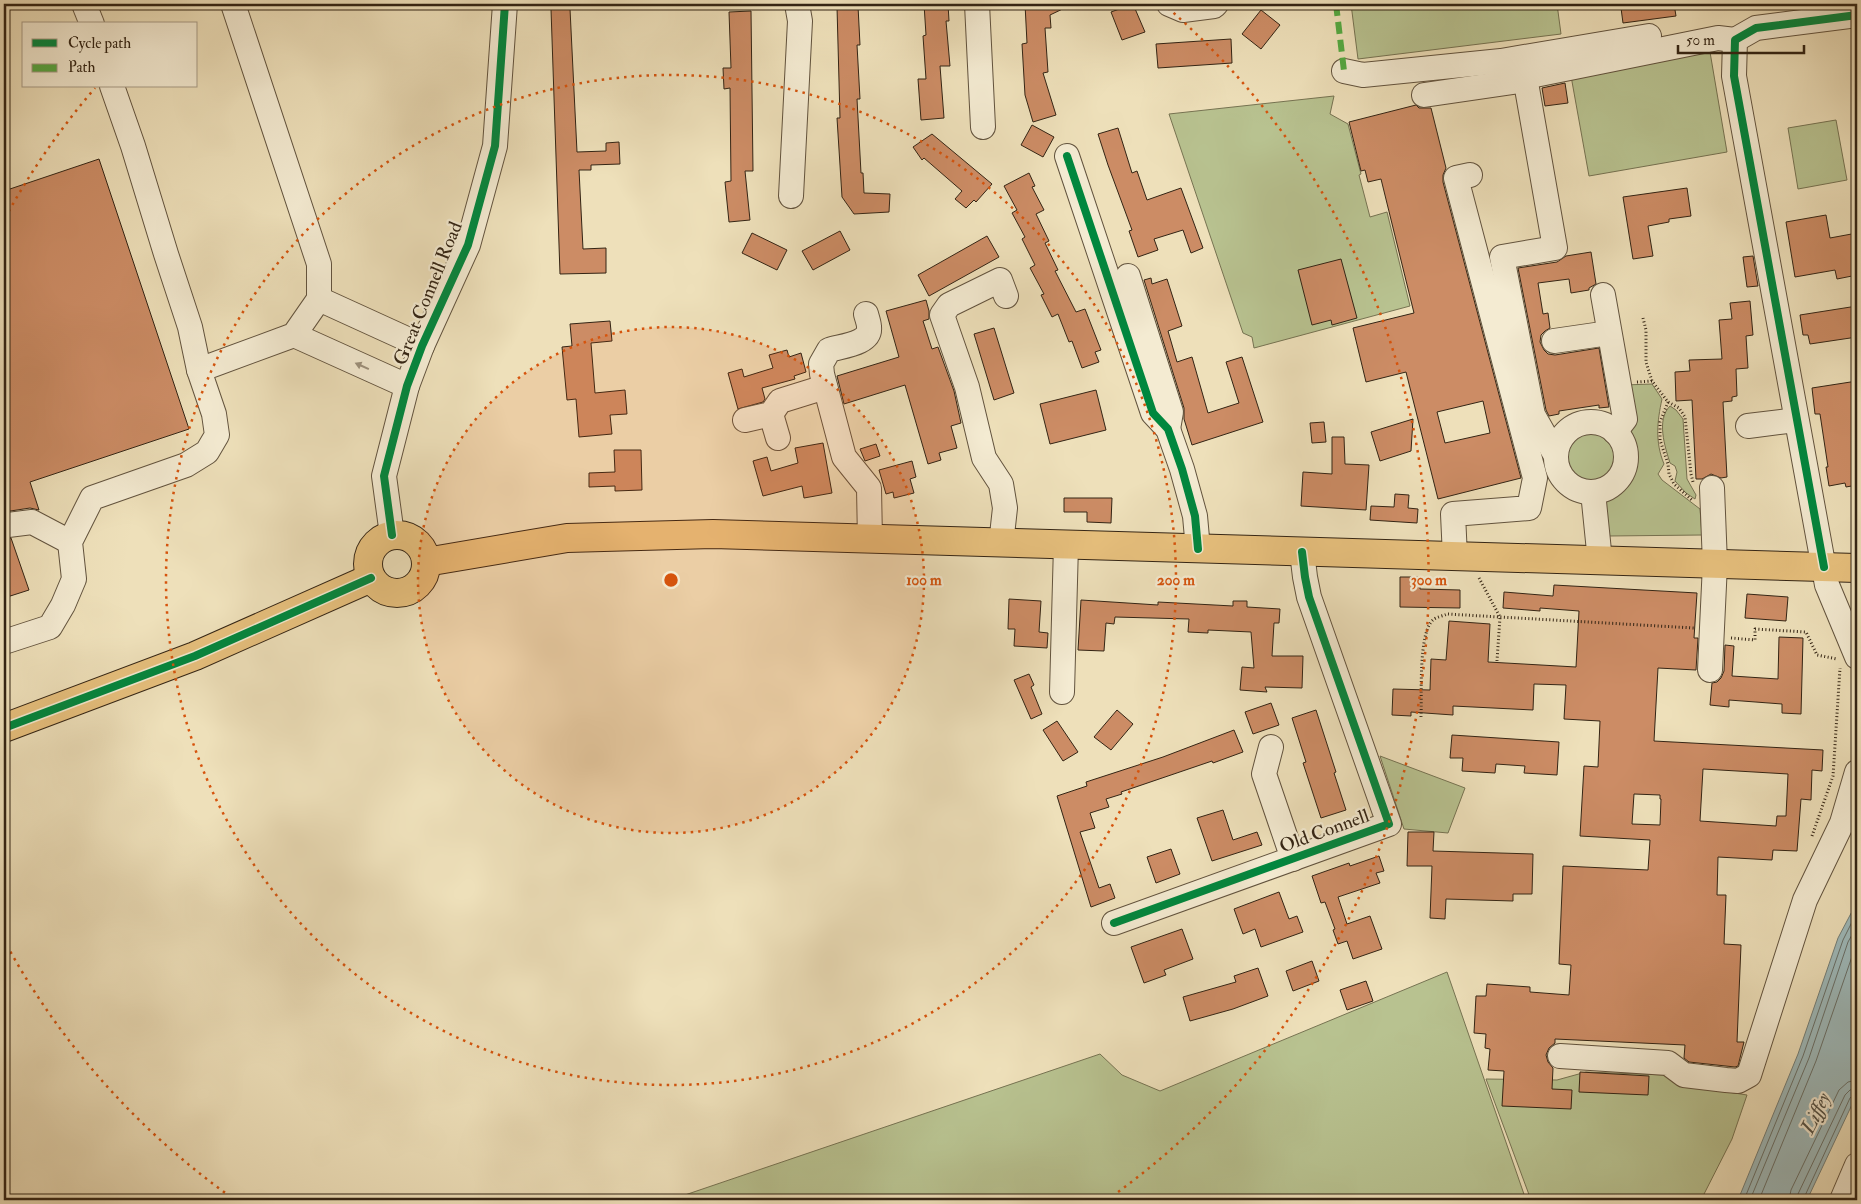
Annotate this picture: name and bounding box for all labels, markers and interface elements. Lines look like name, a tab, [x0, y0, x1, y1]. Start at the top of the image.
legend	[22, 22, 198, 88]
scale bar	[1678, 22, 1805, 54]
text: 50 m	[1686, 31, 1715, 50]
text: Cycle path	[68, 34, 131, 54]
text: Path	[68, 58, 95, 77]
street label: Great Connell Road	[388, 217, 468, 369]
one-way arrow	[355, 361, 369, 369]
centre of rings	[662, 571, 680, 589]
text: 100 m	[906, 571, 942, 590]
text: 200 m	[1157, 571, 1195, 590]
text: 300 m	[1411, 571, 1447, 590]
street label: Old Connell	[1276, 804, 1373, 858]
water label: Liffey	[1794, 1088, 1836, 1139]

